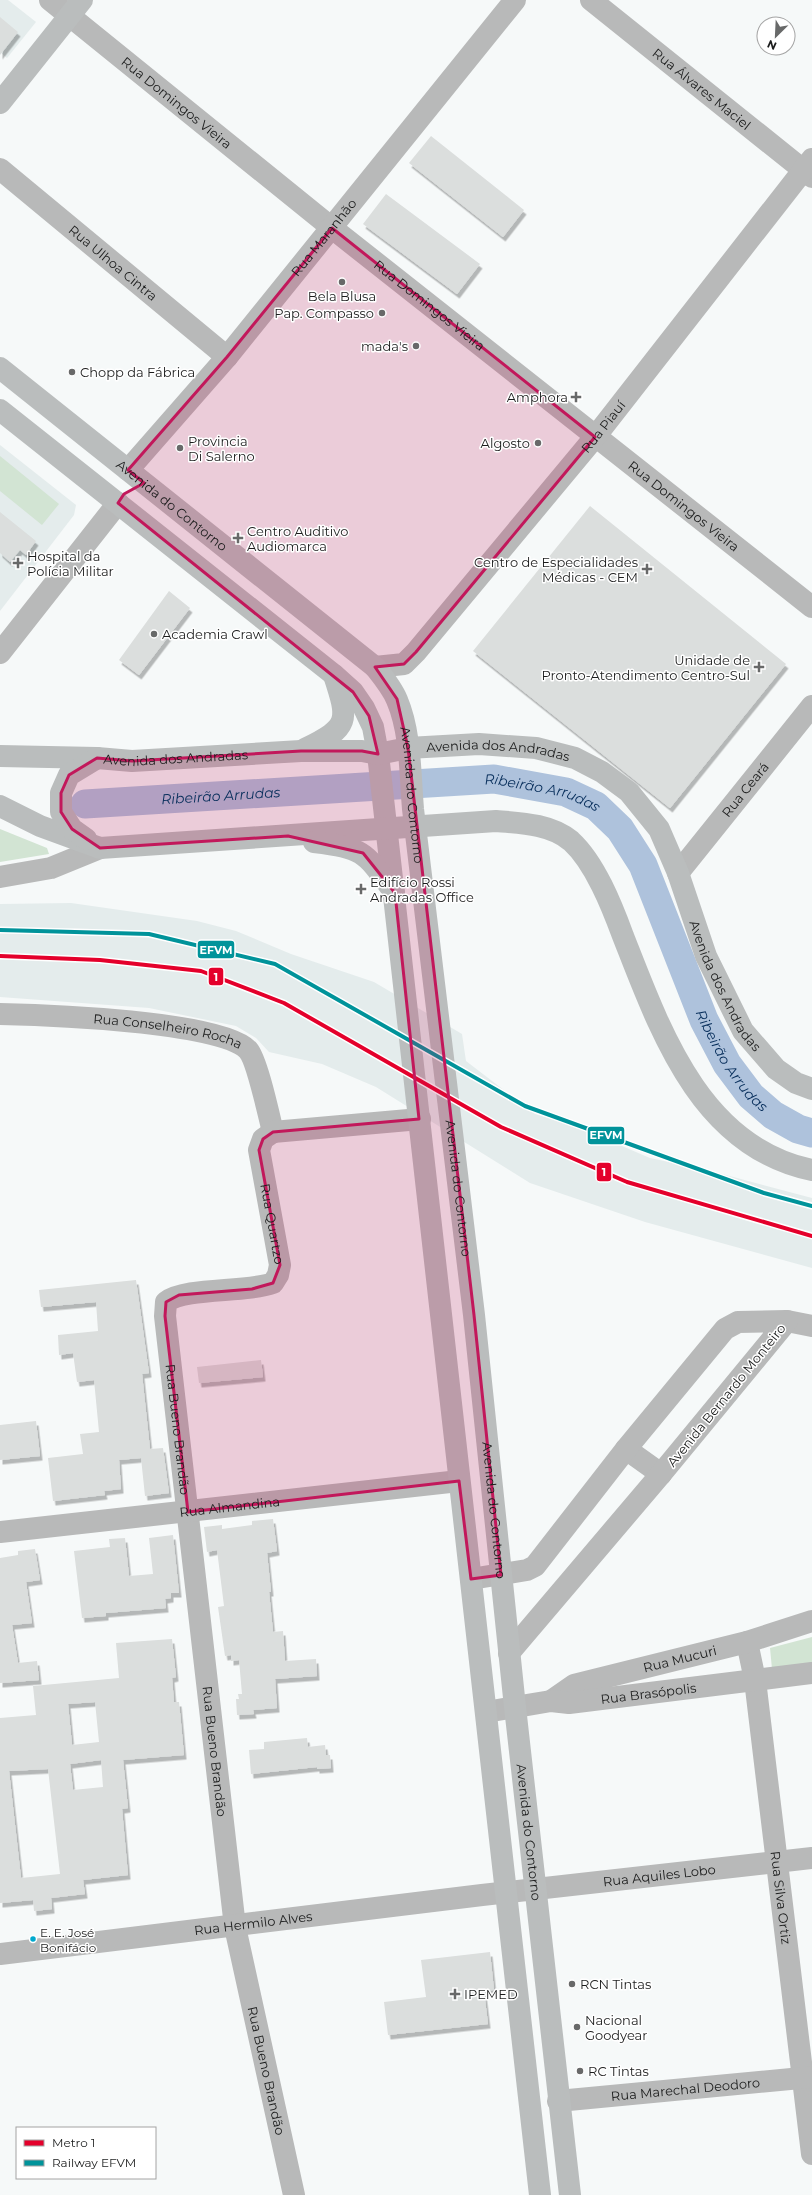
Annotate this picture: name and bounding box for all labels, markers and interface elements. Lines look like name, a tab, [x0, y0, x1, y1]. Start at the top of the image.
north arrow	[756, 16, 796, 56]
text: N	[765, 37, 779, 53]
street label: Rua Álvares Maciel	[649, 45, 754, 133]
street label: Rua Domingos Vieira	[118, 53, 235, 152]
street label: Rua Maranhão	[287, 195, 360, 279]
street label: Rua Ulhoa Cintra	[66, 221, 161, 304]
street label: Rua Domingos Vieira	[371, 256, 488, 354]
marker: Bela Blusa	[337, 277, 347, 287]
place label: Bela Blusa	[308, 288, 376, 304]
place label: Pap. Compasso	[274, 305, 374, 321]
marker: Pap. Compasso	[377, 308, 387, 318]
place label: mada's	[361, 338, 408, 354]
marker: mada's	[411, 341, 421, 351]
place label: Chopp da Fábrica	[80, 364, 195, 380]
marker: Chopp da Fábrica	[67, 367, 77, 377]
place label: Amphora	[507, 389, 568, 405]
marker: Amphora	[571, 392, 581, 402]
street label: Rua Piauí	[577, 397, 629, 456]
place label: Provincia Di Salerno	[188, 433, 255, 464]
place label: Algosto	[481, 435, 530, 451]
marker: Algosto	[533, 438, 543, 448]
marker: Provincia Di Salerno	[175, 443, 185, 453]
street label: Avenida do Contorno	[113, 456, 231, 554]
street label: Rua Domingos Vieira	[625, 457, 743, 555]
place label: Centro Auditivo Audiomarca	[247, 523, 348, 554]
marker: Centro Auditivo Audiomarca	[232, 532, 244, 544]
place label: Hospital da Polícia Militar	[27, 548, 114, 579]
place label: Centro de Especialidades Médicas - CEM	[474, 554, 638, 585]
marker: Hospital da Polícia Militar	[12, 557, 24, 569]
marker: Centro de Especialidades Médicas - CEM	[641, 563, 653, 575]
place label: Academia Crawl	[162, 626, 268, 642]
marker: Academia Crawl	[149, 629, 159, 639]
place label: Unidade de Pronto-Atendimento Centro-Sul	[541, 652, 750, 683]
marker: Unidade de Pronto-Atendimento Centro-Sul	[753, 661, 765, 673]
street label: Avenida do Contorno	[397, 725, 427, 864]
street label: Avenida dos Andradas	[426, 736, 572, 764]
street label: Avenida dos Andradas	[103, 746, 249, 769]
street label: Rua Ceará	[718, 759, 772, 820]
water label: Ribeirão Arrudas	[484, 770, 605, 815]
water label: Ribeirão Arrudas	[161, 783, 281, 808]
place label: Edifício Rossi Andradas Office	[370, 874, 474, 905]
marker: Edifício Rossi Andradas Office	[355, 883, 367, 895]
street label: Avenida dos Andradas	[686, 918, 765, 1054]
line badge: EFVM	[197, 940, 235, 959]
text: EFVM	[200, 943, 232, 957]
line badge: 1	[208, 967, 224, 986]
text: 1	[214, 970, 218, 984]
water label: Ribeirão Arrudas	[692, 1007, 772, 1116]
street label: Rua Conselheiro Rocha	[93, 1010, 245, 1052]
street label: Avenida do Contorno	[443, 1119, 475, 1257]
line badge: EFVM	[587, 1126, 625, 1145]
text: EFVM	[590, 1128, 622, 1142]
line badge: 1	[596, 1162, 612, 1182]
text: 1	[602, 1165, 606, 1179]
street label: Rua Quartzo	[257, 1182, 288, 1266]
street label: Avenida Bernardo Monteiro	[663, 1320, 789, 1470]
street label: Rua Bueno Brandão	[163, 1363, 193, 1496]
street label: Avenida do Contorno	[479, 1441, 510, 1579]
street label: Rua Almandina	[178, 1493, 281, 1520]
street label: Rua Mucuri	[641, 1642, 718, 1676]
street label: Rua Brasópolis	[600, 1679, 697, 1707]
street label: Rua Bueno Brandão	[199, 1685, 230, 1818]
street label: Avenida do Contorno	[513, 1763, 545, 1902]
street label: Rua Silva Ortiz	[768, 1850, 795, 1946]
street label: Rua Aquiles Lobo	[602, 1861, 717, 1889]
street label: Rua Hermilo Alves	[193, 1908, 313, 1938]
place label: E. E. José Bonifácio	[40, 1925, 96, 1955]
marker: E. E. José Bonifácio	[28, 1934, 38, 1944]
place label: RCN Tintas	[580, 1976, 651, 1992]
marker: RCN Tintas	[567, 1979, 577, 1989]
place label: IPEMED	[464, 1986, 518, 2002]
marker: IPEMED	[449, 1988, 461, 2000]
street label: Rua Bueno Brandão	[245, 2005, 289, 2137]
place label: Nacional Goodyear	[585, 2012, 648, 2043]
marker: Nacional Goodyear	[572, 2022, 582, 2032]
place label: RC Tintas	[588, 2063, 649, 2079]
marker: RC Tintas	[575, 2066, 585, 2076]
street label: Rua Marechal Deodoro	[610, 2074, 761, 2104]
legend	[16, 2127, 156, 2179]
text: Metro 1	[52, 2135, 95, 2150]
text: Railway EFVM	[52, 2155, 136, 2170]

